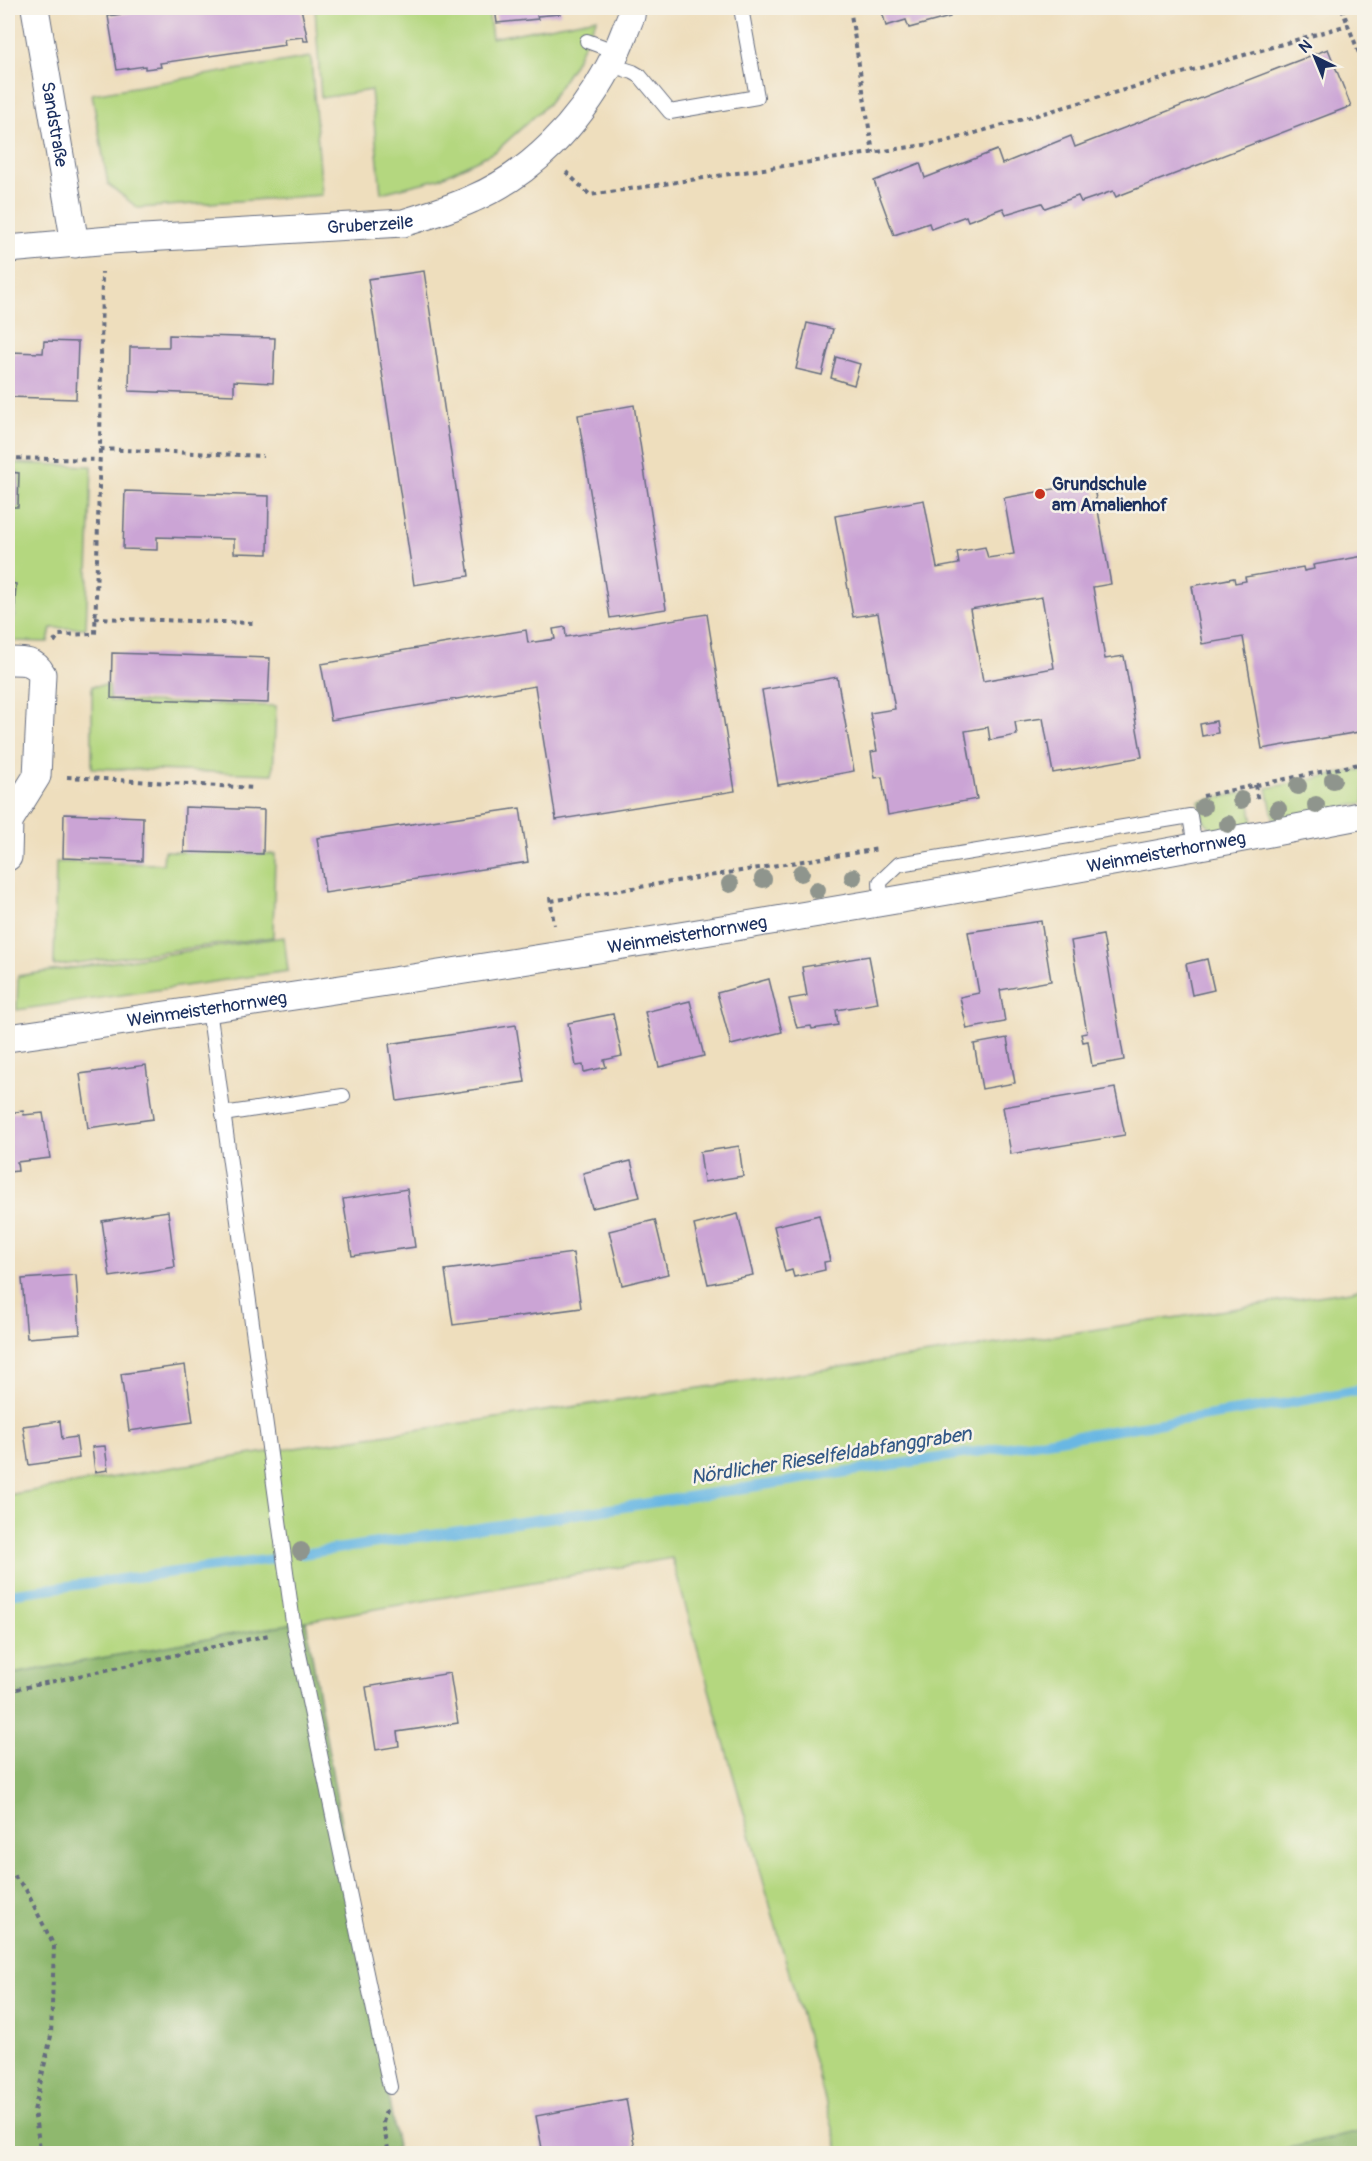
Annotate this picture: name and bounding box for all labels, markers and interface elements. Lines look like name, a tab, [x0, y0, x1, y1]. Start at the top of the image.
north arrow	[1285, 27, 1345, 87]
text: N	[1295, 36, 1316, 58]
street label: Sandstraße	[36, 80, 73, 169]
street label: Gruberzeile	[326, 209, 416, 239]
place label: Grundschule am Amalienhof	[1052, 473, 1168, 517]
marker: Grundschule am Amalienhof	[1033, 487, 1047, 501]
street label: Weinmeisterhornweg	[1085, 827, 1248, 878]
street label: Weinmeisterhornweg	[606, 911, 769, 959]
street label: Weinmeisterhornweg	[126, 986, 288, 1033]
water label: Nördlicher Rieselfeldabfanggraben	[689, 1421, 975, 1490]

